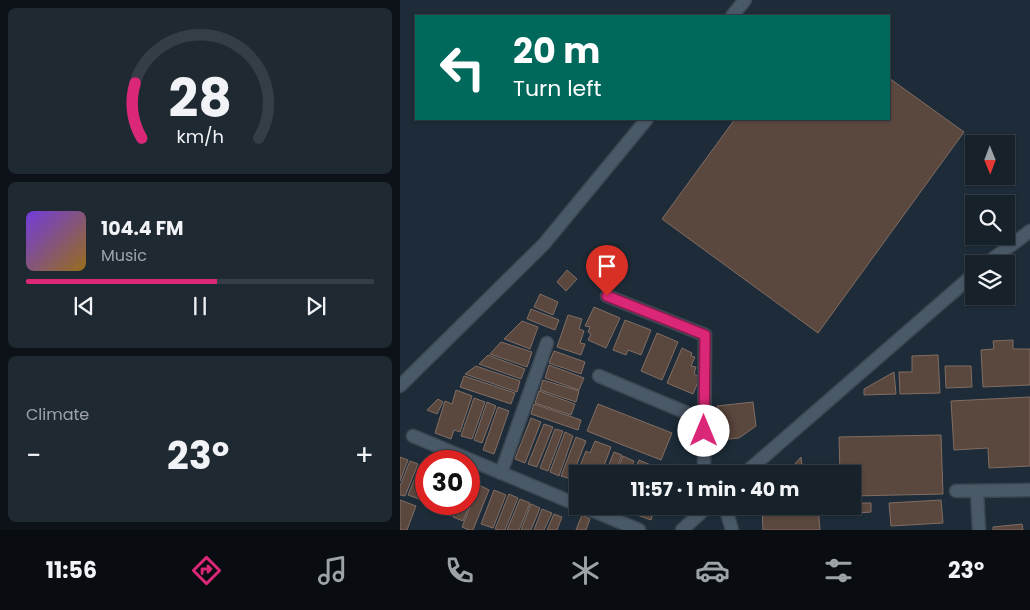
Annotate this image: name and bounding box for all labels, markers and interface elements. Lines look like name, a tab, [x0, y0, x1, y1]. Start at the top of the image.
text: 20 m	[513, 26, 600, 75]
icon: left	[430, 35, 495, 100]
text: 28	[168, 62, 232, 135]
text: Turn left	[513, 73, 601, 104]
text: km/h	[176, 124, 224, 149]
north arrow	[965, 135, 1015, 185]
map controls	[965, 135, 1015, 305]
button: search	[965, 195, 1015, 245]
text: 104.4 FM	[101, 215, 183, 242]
text: Music	[101, 244, 147, 267]
pin	[586, 245, 628, 296]
icon: arrive	[593, 252, 621, 280]
button: layers	[965, 255, 1015, 305]
icon: previous	[70, 292, 98, 320]
icon: pause	[186, 292, 214, 320]
icon: next	[302, 292, 330, 320]
text: Climate	[26, 403, 89, 426]
position arrow	[677, 404, 729, 456]
text: 23°	[167, 429, 229, 482]
text: −	[26, 436, 41, 475]
text: +	[355, 436, 374, 475]
speed limit sign: 30	[415, 450, 480, 515]
text: 11:57 · 1 min · 40 m	[631, 476, 799, 503]
icon: directions	[189, 553, 224, 588]
icon: music	[315, 553, 350, 588]
icon: phone	[442, 553, 477, 588]
icon: climate	[568, 553, 603, 588]
icon: car	[695, 553, 730, 588]
icon: filters	[821, 553, 856, 588]
text: 11:56	[46, 555, 97, 586]
text: 23°	[948, 555, 984, 586]

